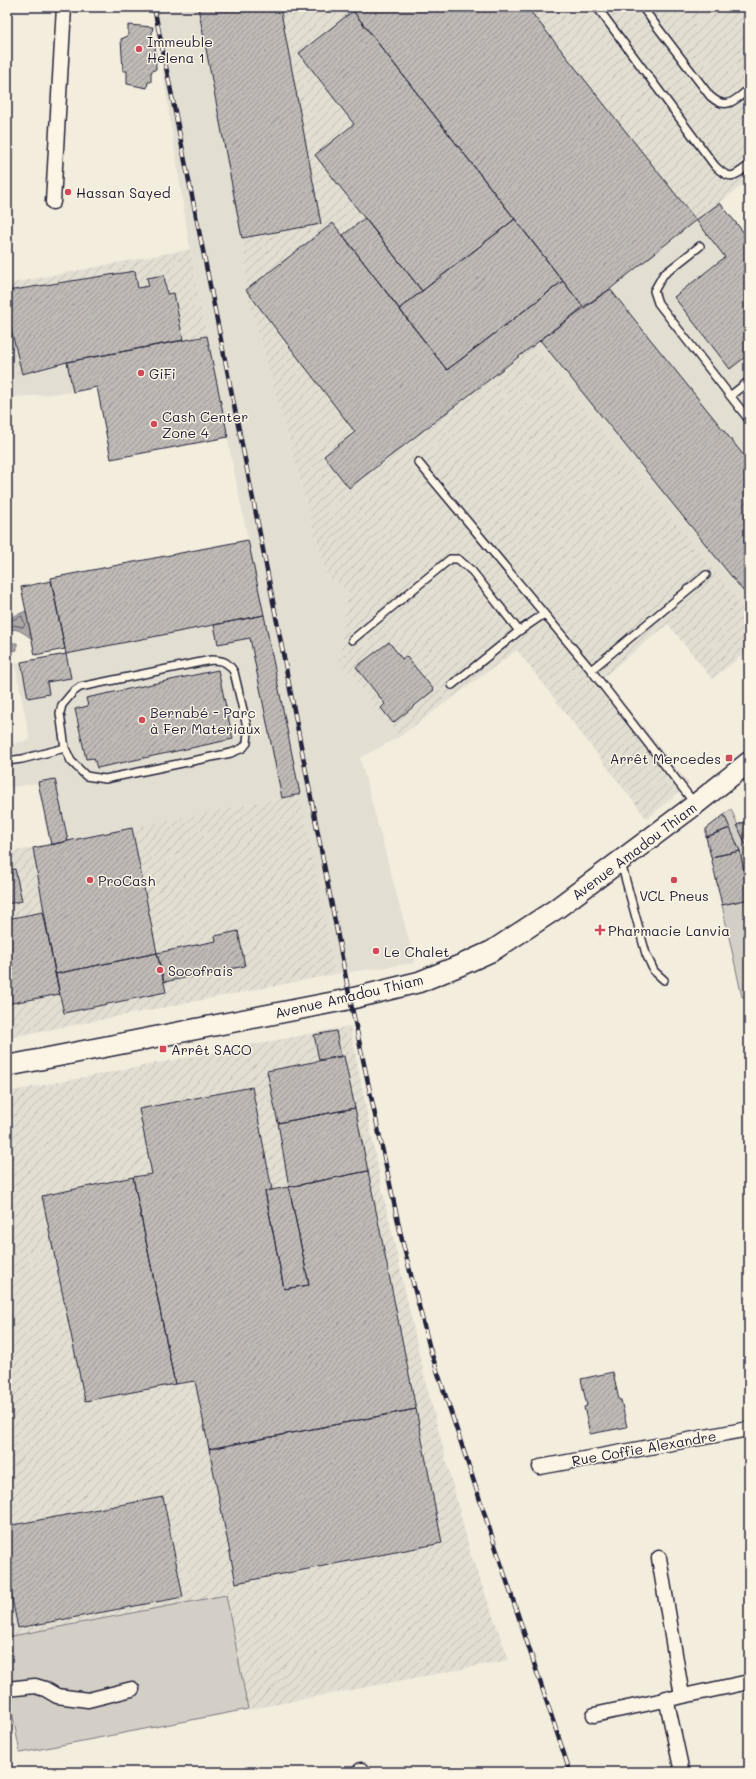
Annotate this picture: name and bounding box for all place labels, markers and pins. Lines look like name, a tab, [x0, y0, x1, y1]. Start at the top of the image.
place label: Immeuble Helena 1	[147, 32, 213, 67]
marker: Immeuble Helena 1	[134, 44, 144, 54]
place label: Hassan Sayed	[76, 183, 171, 202]
marker: Hassan Sayed	[63, 187, 73, 197]
place label: GiFi	[149, 364, 176, 383]
marker: GiFi	[136, 368, 146, 378]
place label: Cash Center Zone 4	[162, 407, 248, 442]
marker: Cash Center Zone 4	[149, 419, 159, 429]
place label: Bernabé - Parc à Fer Materiaux	[150, 703, 261, 738]
marker: Bernabé - Parc à Fer Materiaux	[137, 715, 147, 725]
place label: Arrêt Mercedes	[610, 749, 721, 768]
marker: Arrêt Mercedes	[724, 753, 734, 763]
place label: ProCash	[98, 871, 155, 890]
marker: ProCash	[85, 875, 95, 885]
marker: VCL Pneus	[669, 875, 679, 885]
place label: VCL Pneus	[639, 886, 709, 905]
place label: Pharmacie Lanvia	[608, 921, 730, 940]
marker: Pharmacie Lanvia	[595, 925, 605, 935]
place label: Le Chalet	[384, 942, 449, 961]
marker: Le Chalet	[371, 946, 381, 956]
place label: Socofrais	[168, 961, 233, 980]
marker: Socofrais	[155, 965, 165, 975]
place label: Arrêt SACO	[171, 1040, 252, 1059]
marker: Arrêt SACO	[158, 1044, 168, 1054]

